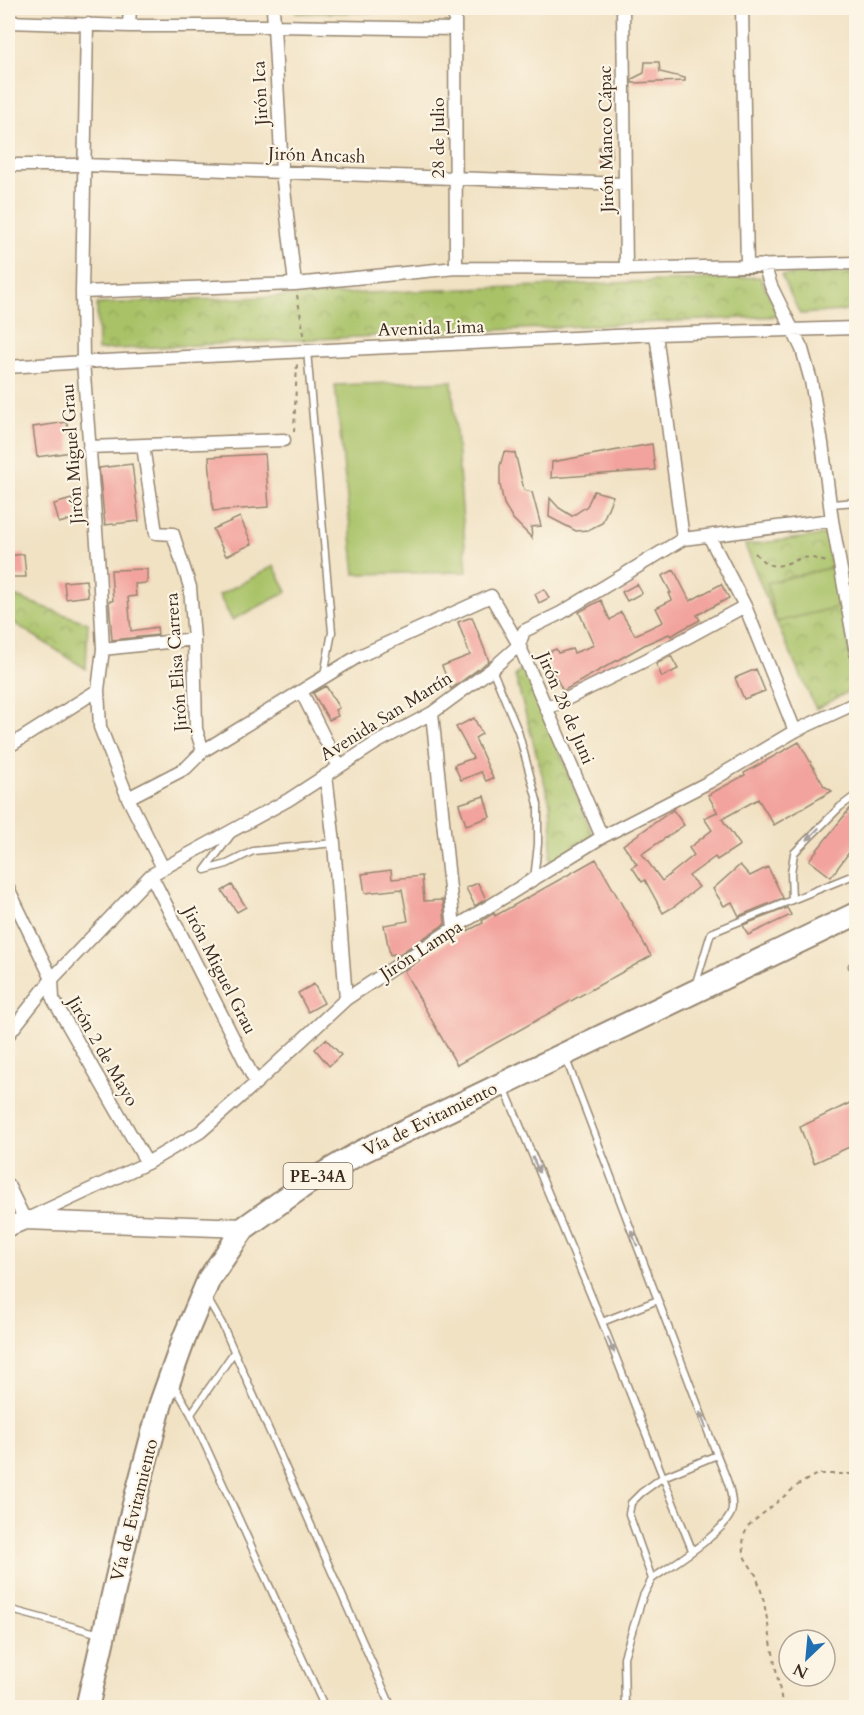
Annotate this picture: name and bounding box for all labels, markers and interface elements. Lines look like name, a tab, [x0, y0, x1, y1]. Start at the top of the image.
street label: Jirón Ica	[246, 60, 275, 129]
street label: Jirón Manco Cápac	[593, 65, 620, 216]
street label: 28 de Julio	[426, 97, 451, 179]
street label: Jirón Ancash	[265, 141, 366, 170]
street label: Avenida Lima	[377, 314, 485, 343]
street label: Jirón Miguel Grau	[55, 383, 90, 528]
street label: Jirón Elisa Carrera	[159, 592, 194, 735]
street label: Jirón 28 de Juni	[529, 645, 600, 768]
street label: Avenida San Martín	[315, 665, 458, 767]
one-way arrow	[806, 827, 820, 842]
street label: Jirón Miguel Grau	[175, 899, 263, 1039]
street label: Jirón Lampa	[373, 914, 468, 988]
street label: Jirón 2 de Mayo	[59, 989, 144, 1111]
street label: Vía de Evitamiento	[359, 1076, 502, 1163]
one-way arrow	[532, 1156, 541, 1174]
road number: PE-34A	[284, 1163, 352, 1189]
one-way arrow	[629, 1229, 639, 1247]
one-way arrow	[607, 1336, 616, 1354]
one-way arrow	[698, 1411, 708, 1429]
street label: Vía de Evitamiento	[105, 1436, 164, 1584]
north arrow	[777, 1628, 837, 1688]
text: N	[790, 1658, 812, 1684]

